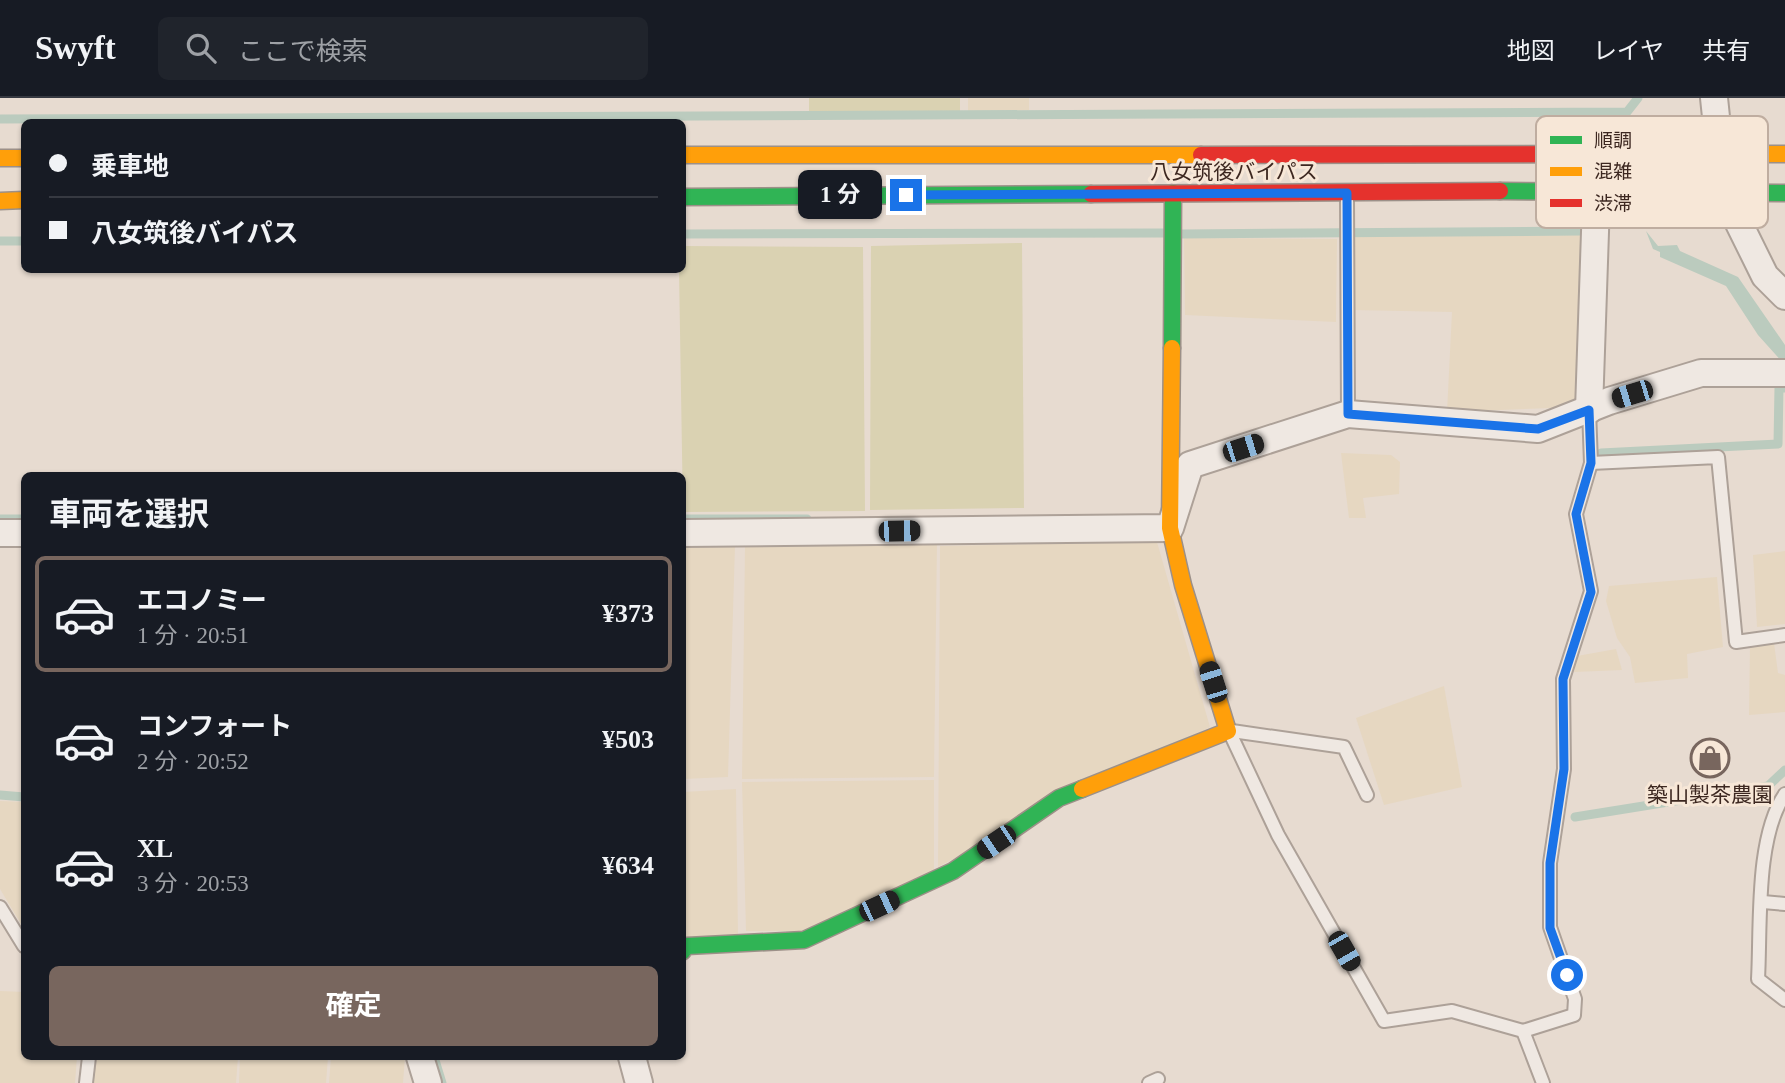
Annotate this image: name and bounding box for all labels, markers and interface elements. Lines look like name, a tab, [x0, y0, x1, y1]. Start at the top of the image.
search box	[158, 17, 648, 80]
icon: search	[182, 29, 220, 67]
text: Swyft	[35, 30, 116, 66]
text: ここで検索	[238, 37, 368, 66]
text: 地図	[1507, 38, 1555, 64]
text: レイヤ	[1593, 38, 1664, 64]
text: 共有	[1702, 38, 1750, 64]
legend	[1536, 116, 1768, 228]
text: 順調	[1594, 130, 1632, 151]
text: 乗車地	[91, 152, 169, 181]
street label: 八女筑後バイパス	[1150, 160, 1318, 184]
text: 混雑	[1594, 161, 1632, 182]
callout: 1 分	[797, 170, 881, 220]
route end	[890, 179, 922, 211]
text: 1 分	[820, 182, 860, 207]
text: 渋滞	[1594, 193, 1632, 214]
text: 八女筑後バイパス	[91, 219, 298, 248]
car	[1609, 378, 1656, 410]
car	[1220, 432, 1267, 464]
text: 車両を選択	[49, 496, 209, 532]
car	[878, 520, 921, 542]
icon: car	[53, 583, 116, 646]
text: エコノミー	[137, 586, 267, 615]
text: ¥373	[602, 599, 654, 628]
text: 1 分 · 20:51	[137, 623, 249, 648]
car	[1197, 659, 1230, 705]
icon: car	[53, 709, 116, 772]
text: コンフォート	[137, 712, 292, 741]
text: ¥503	[602, 725, 654, 754]
shop icon: 築山製茶農園	[1689, 737, 1731, 779]
text: 2 分 · 20:52	[137, 749, 249, 774]
place label: 築山製茶農園	[1647, 783, 1773, 807]
car	[973, 822, 1020, 862]
text: XL	[137, 834, 173, 863]
icon: car	[53, 835, 116, 898]
text: ¥634	[602, 851, 654, 880]
text: 3 分 · 20:53	[137, 871, 249, 896]
car	[856, 888, 903, 924]
car	[1325, 928, 1364, 974]
route start	[1551, 959, 1583, 991]
button: 確定	[49, 966, 658, 1046]

